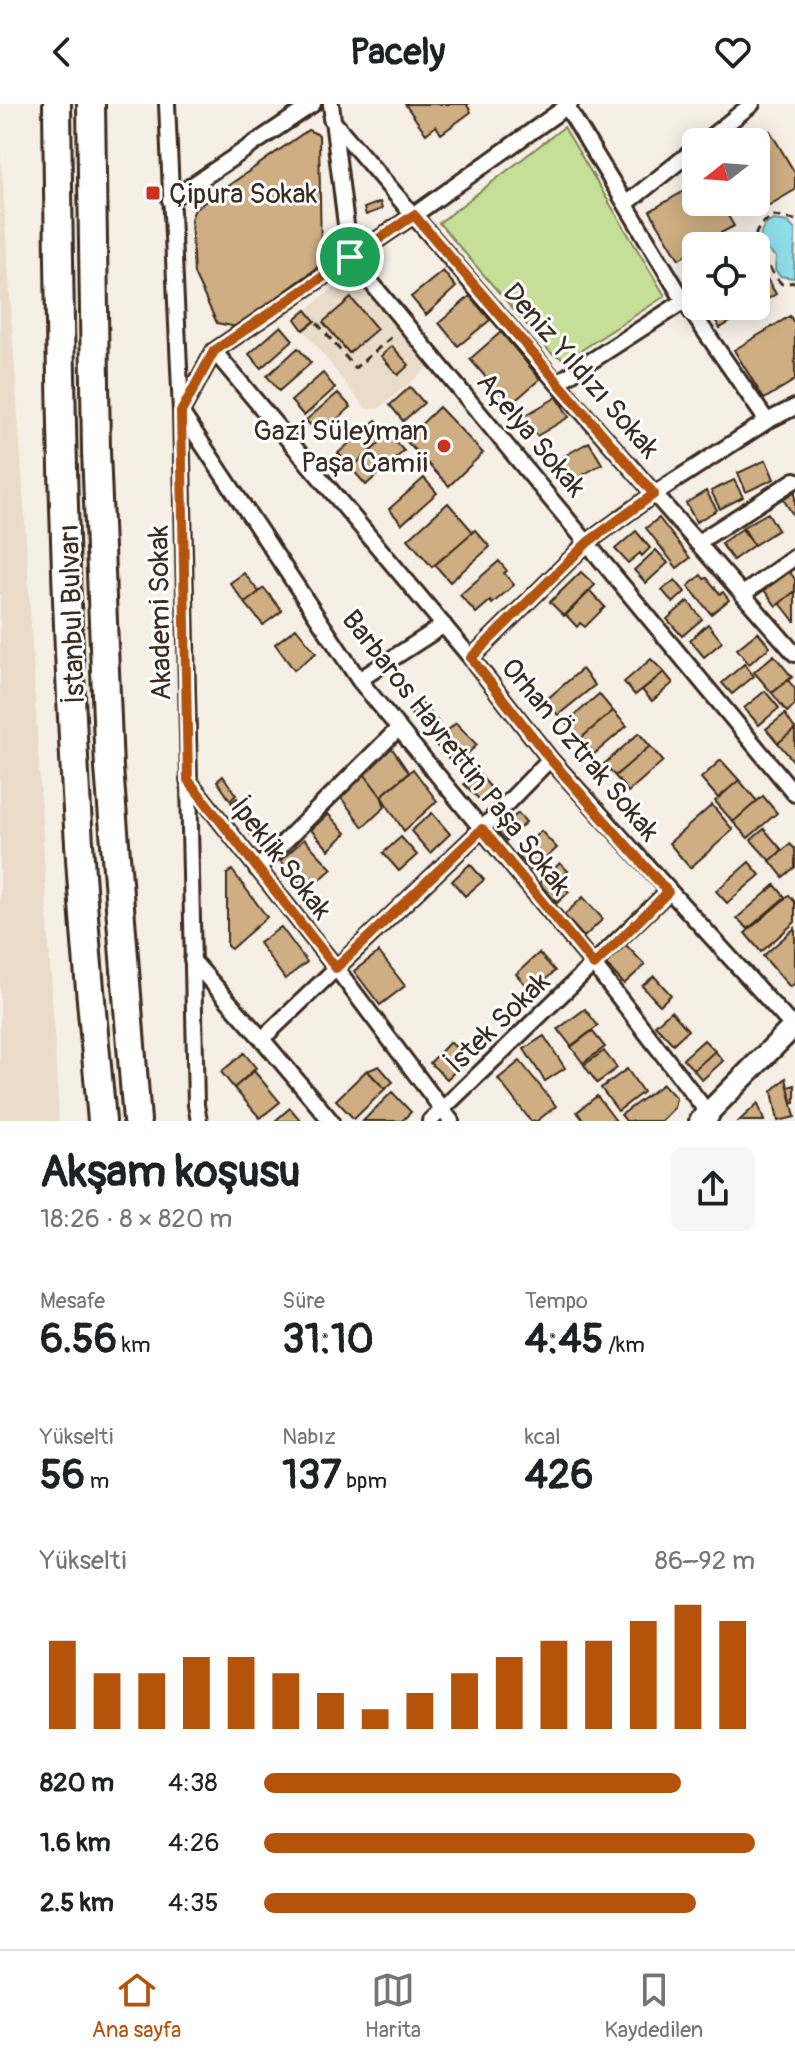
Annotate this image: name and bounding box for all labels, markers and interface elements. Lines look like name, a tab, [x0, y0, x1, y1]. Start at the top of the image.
icon: back	[40, 30, 84, 74]
text: Pacely	[350, 30, 445, 75]
icon: heart	[711, 30, 755, 74]
north arrow	[682, 128, 770, 216]
map controls	[682, 128, 770, 320]
place label: Çipura Sokak	[169, 177, 317, 212]
marker: Çipura Sokak	[144, 184, 162, 202]
pin	[316, 223, 384, 291]
button: locate	[682, 232, 770, 320]
icon: arrive	[328, 235, 372, 279]
street label: Deniz Yıldızı Sokak	[495, 276, 667, 466]
street label: Açelya Sokak	[469, 366, 593, 505]
place label: Gazi Süleyman Paşa Camii	[253, 414, 428, 481]
marker: Gazi Süleyman Paşa Camii	[435, 437, 453, 455]
street label: İstanbul Bulvarı	[52, 523, 93, 705]
street label: Akademi Sokak	[141, 525, 180, 701]
street label: Barbaros Hayrettin Paşa Sokak	[334, 603, 578, 903]
street label: Orhan Öztrak Sokak	[493, 651, 667, 849]
street label: İpeklik Sokak	[222, 791, 339, 927]
street label: İstek Sokak	[439, 965, 558, 1081]
text: Akşam koşusu	[40, 1145, 300, 1200]
button: share	[671, 1147, 755, 1231]
text: 18:26 · 8 × 820 m	[40, 1203, 232, 1235]
text: Mesafe	[40, 1287, 105, 1315]
text: Süre	[282, 1287, 325, 1315]
text: Tempo	[525, 1287, 588, 1315]
text: 6.56	[40, 1315, 117, 1364]
text: 31:10	[282, 1315, 374, 1364]
text: 4:45	[525, 1315, 603, 1364]
text: km	[117, 1331, 150, 1359]
text: /km	[603, 1331, 645, 1359]
text: Yükselti	[40, 1423, 113, 1451]
text: Nabız	[282, 1423, 336, 1451]
text: kcal	[525, 1423, 560, 1451]
text: 56	[40, 1451, 85, 1500]
text: 137	[282, 1451, 341, 1500]
text: 426	[525, 1451, 594, 1500]
text: m	[85, 1467, 109, 1495]
text: bpm	[341, 1467, 387, 1495]
text: Yükselti	[40, 1545, 126, 1577]
text: 86–92 m	[655, 1545, 755, 1577]
text: 820 m	[40, 1767, 114, 1799]
text: 4:38	[168, 1767, 218, 1799]
text: 1.6 km	[40, 1827, 111, 1859]
text: 4:26	[168, 1827, 220, 1859]
text: 2.5 km	[40, 1887, 114, 1919]
text: 4:35	[168, 1887, 219, 1919]
tab: Ana sayfa	[92, 1968, 181, 2044]
tab: Harita	[365, 1968, 421, 2044]
tab: Kaydedilen	[605, 1968, 703, 2044]

